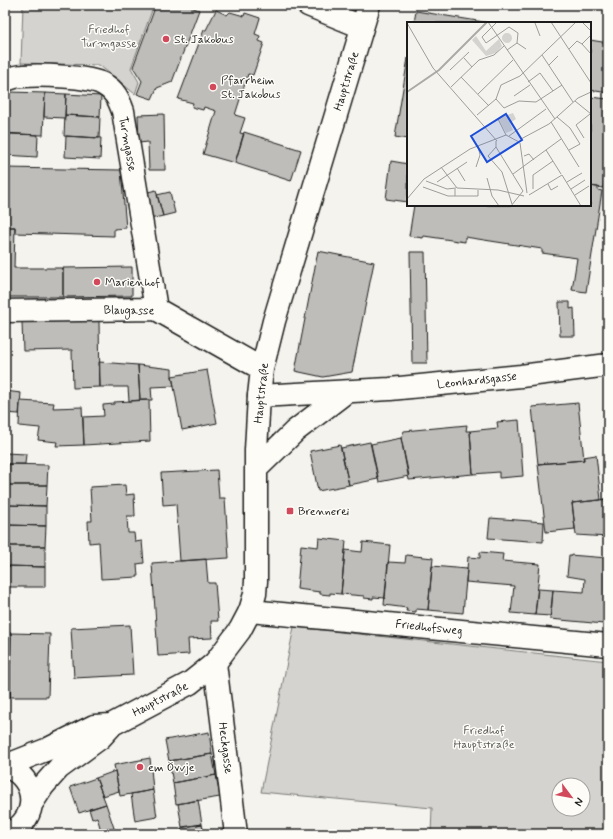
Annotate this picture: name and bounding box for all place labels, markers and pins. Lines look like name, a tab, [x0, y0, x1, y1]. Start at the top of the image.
place label: St. Jakobus	[174, 32, 234, 48]
marker: St. Jakobus	[161, 34, 171, 44]
place label: Pfarrheim St. Jakobus	[221, 73, 281, 103]
marker: Pfarrheim St. Jakobus	[208, 82, 218, 92]
place label: Marienhof	[105, 275, 160, 291]
marker: Marienhof	[92, 277, 102, 287]
place label: Brennerei	[298, 504, 349, 520]
marker: Brennerei	[285, 506, 295, 516]
place label: em Övvje	[148, 760, 195, 776]
marker: em Övvje	[135, 762, 145, 772]

